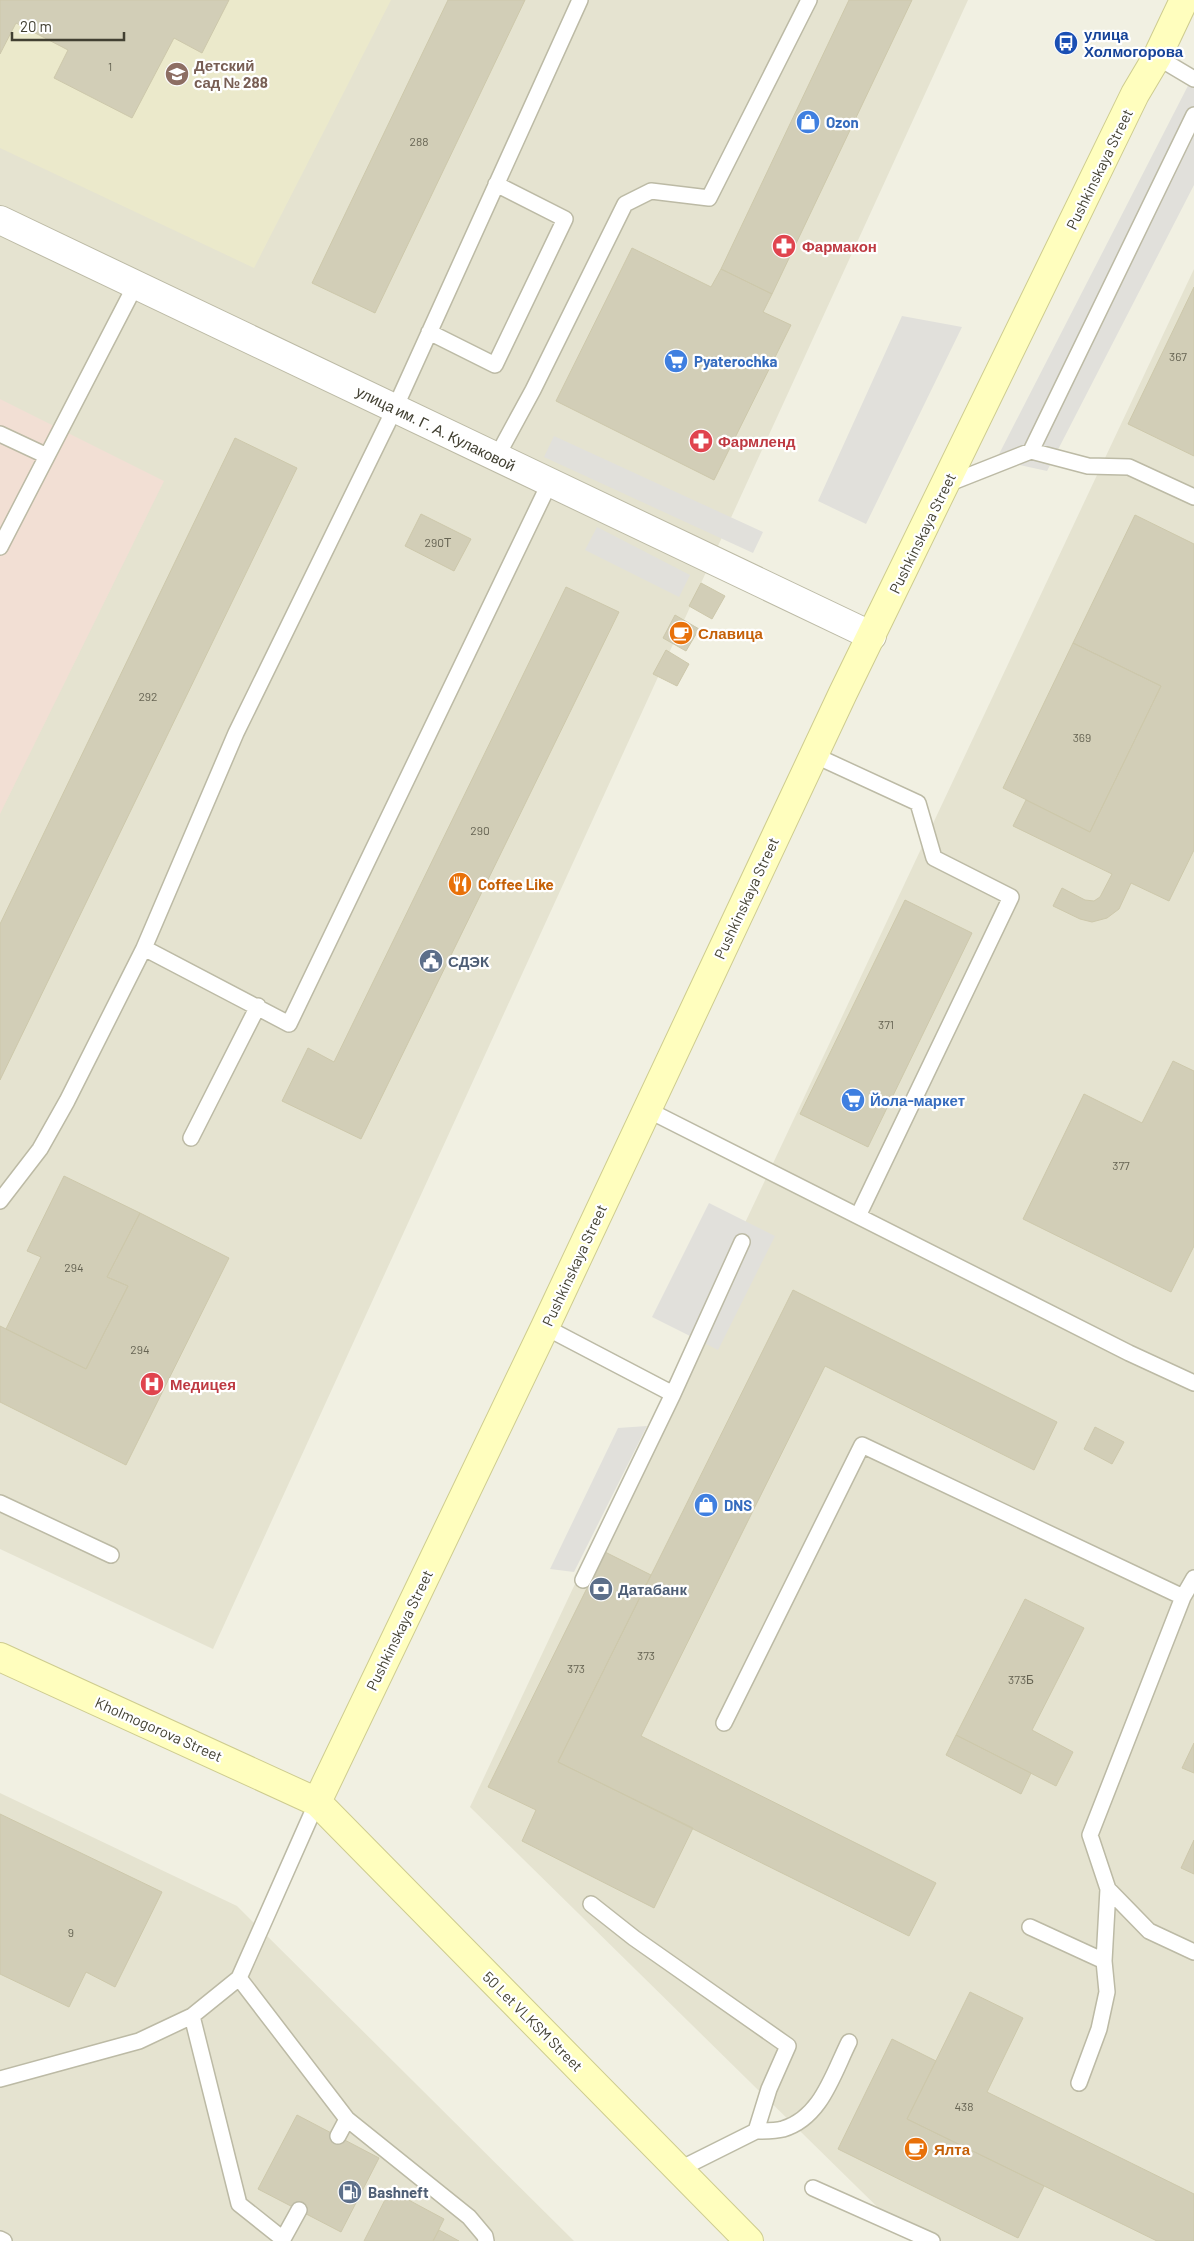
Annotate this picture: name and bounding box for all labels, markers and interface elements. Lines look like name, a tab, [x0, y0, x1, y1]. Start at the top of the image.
scale bar	[12, 10, 125, 42]
text: 20 m	[20, 17, 52, 35]
place label: улица Холмогорова	[1084, 25, 1184, 60]
bus stop icon: улица Холмогорова	[1053, 30, 1079, 56]
place label: Детский сад № 288	[194, 56, 268, 91]
house number: 1	[108, 59, 112, 73]
school or university icon: Детский сад № 288	[164, 61, 190, 87]
street label: Pushkinskaya Street	[1062, 106, 1136, 232]
shop icon: Ozon	[795, 109, 821, 135]
place label: Ozon	[826, 113, 859, 131]
house number: 288	[410, 134, 428, 148]
pharmacy icon: Фармакон	[771, 233, 797, 259]
place label: Фармакон	[802, 237, 877, 255]
supermarket icon: Pyaterochka	[663, 348, 689, 374]
house number: 367	[1169, 349, 1187, 363]
place label: Pyaterochka	[694, 352, 777, 370]
street label: улица им. Г. А. Кулаковой	[353, 382, 519, 474]
pharmacy icon: Фармленд	[688, 428, 714, 454]
place label: Фармленд	[718, 432, 796, 450]
street label: Pushkinskaya Street	[885, 470, 959, 596]
house number: 290Т	[425, 535, 452, 549]
cafe icon: Славица	[668, 620, 694, 646]
place label: Славица	[698, 624, 764, 642]
house number: 292	[138, 689, 158, 703]
house number: 369	[1073, 730, 1091, 744]
house number: 290	[470, 823, 490, 837]
street label: Pushkinskaya Street	[710, 834, 782, 962]
restaurant icon: Coffee Like	[447, 871, 473, 897]
place label: Coffee Like	[478, 875, 554, 893]
public building icon: СДЭК	[418, 948, 444, 974]
place label: СДЭК	[448, 952, 490, 970]
house number: 371	[878, 1017, 894, 1031]
supermarket icon: Йола-маркет	[840, 1087, 866, 1113]
place label: Йола-маркет	[870, 1091, 965, 1109]
house number: 377	[1112, 1158, 1130, 1172]
street label: Pushkinskaya Street	[538, 1201, 610, 1329]
house number: 294	[64, 1260, 84, 1274]
house number: 294	[130, 1342, 150, 1356]
hospital icon: Медицея	[139, 1371, 165, 1397]
place label: Медицея	[170, 1375, 236, 1393]
shop icon: DNS	[693, 1492, 719, 1518]
place label: DNS	[724, 1496, 752, 1514]
street label: Pushkinskaya Street	[362, 1567, 436, 1693]
bank icon: Датабанк	[588, 1576, 614, 1602]
place label: Датабанк	[618, 1580, 687, 1598]
house number: 373	[637, 1648, 655, 1662]
house number: 373	[567, 1661, 585, 1675]
house number: 373Б	[1008, 1672, 1034, 1686]
street label: Kholmogorova Street	[93, 1693, 225, 1765]
house number: 9	[68, 1925, 74, 1939]
street label: 50 Let VLKSM Street	[479, 1967, 587, 2075]
house number: 438	[954, 2099, 974, 2113]
cafe icon: Ялта	[903, 2136, 929, 2162]
place label: Ялта	[934, 2140, 971, 2158]
fuel station icon: Bashneft	[337, 2179, 363, 2205]
place label: Bashneft	[368, 2183, 429, 2201]

